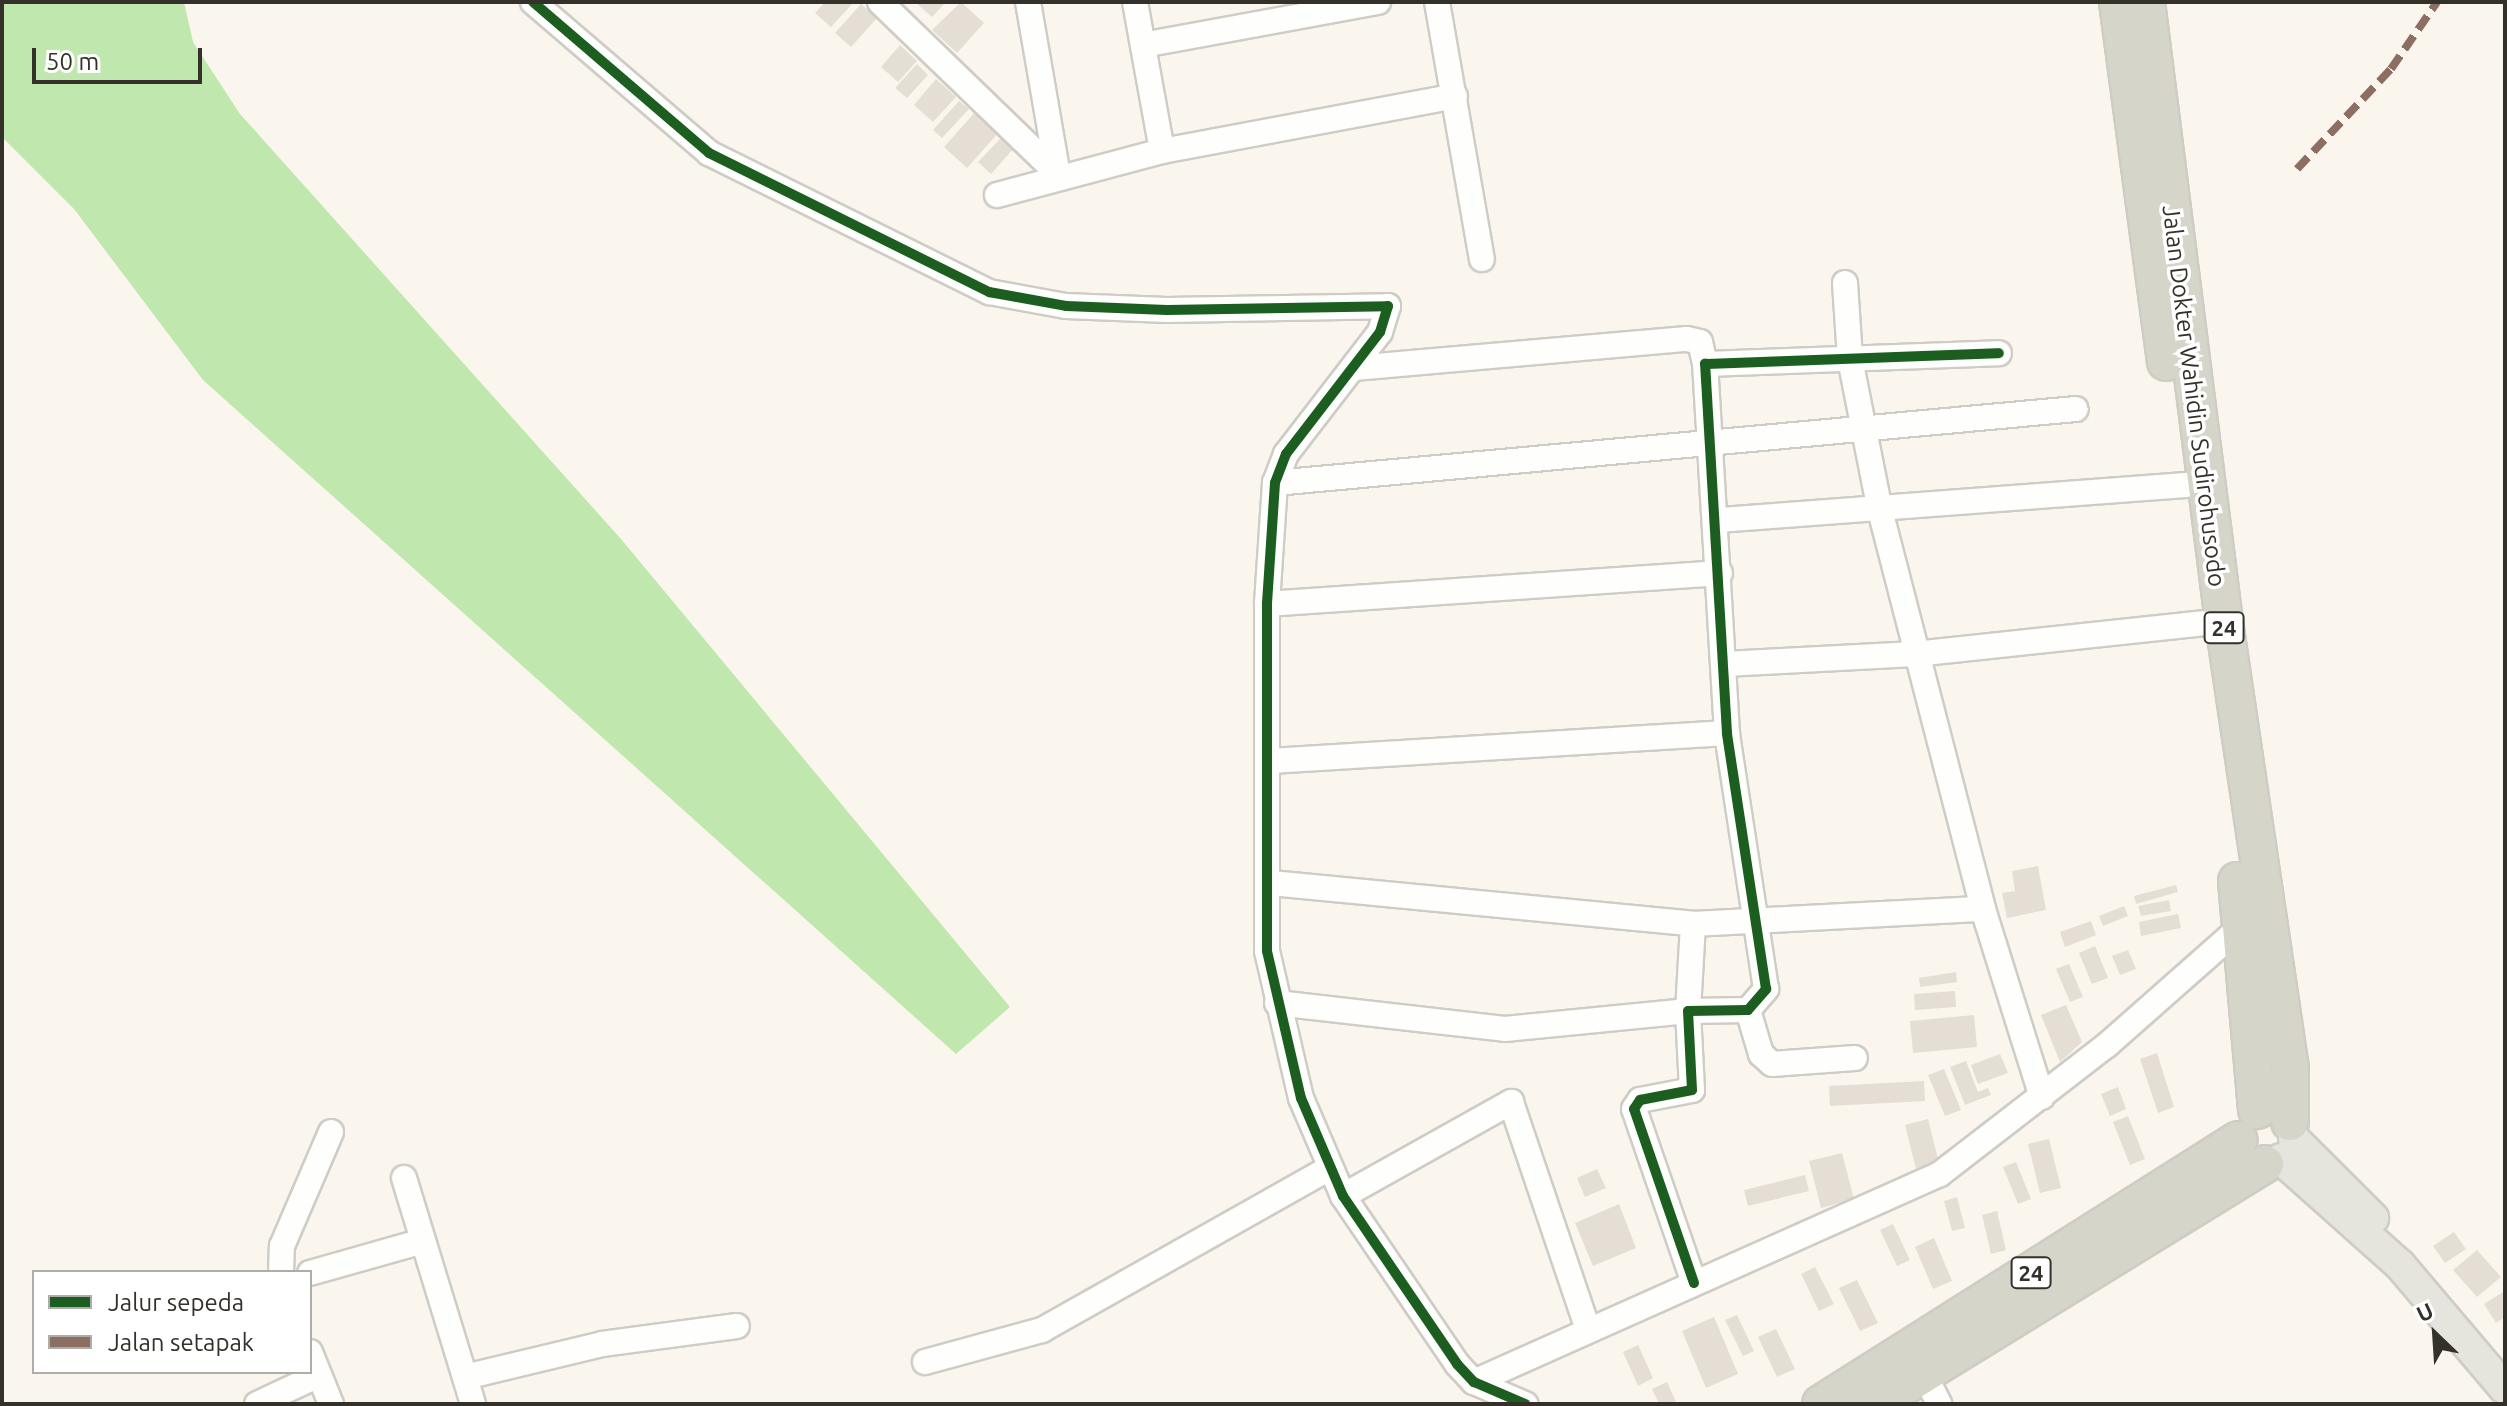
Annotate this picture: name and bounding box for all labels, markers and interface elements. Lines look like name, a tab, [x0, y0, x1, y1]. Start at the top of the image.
scale bar	[36, 32, 206, 82]
text: 50 m	[46, 48, 99, 75]
street label: Jalan Dokter Wahidin Sudirohusodo	[2156, 204, 2232, 588]
road number: 24	[2202, 610, 2246, 646]
road number: 24	[2009, 1255, 2053, 1291]
legend	[32, 1270, 312, 1374]
text: Jalur sepeda	[108, 1289, 244, 1316]
north arrow	[2395, 1294, 2475, 1374]
text: U	[2412, 1297, 2437, 1326]
text: Jalan setapak	[108, 1329, 254, 1356]

